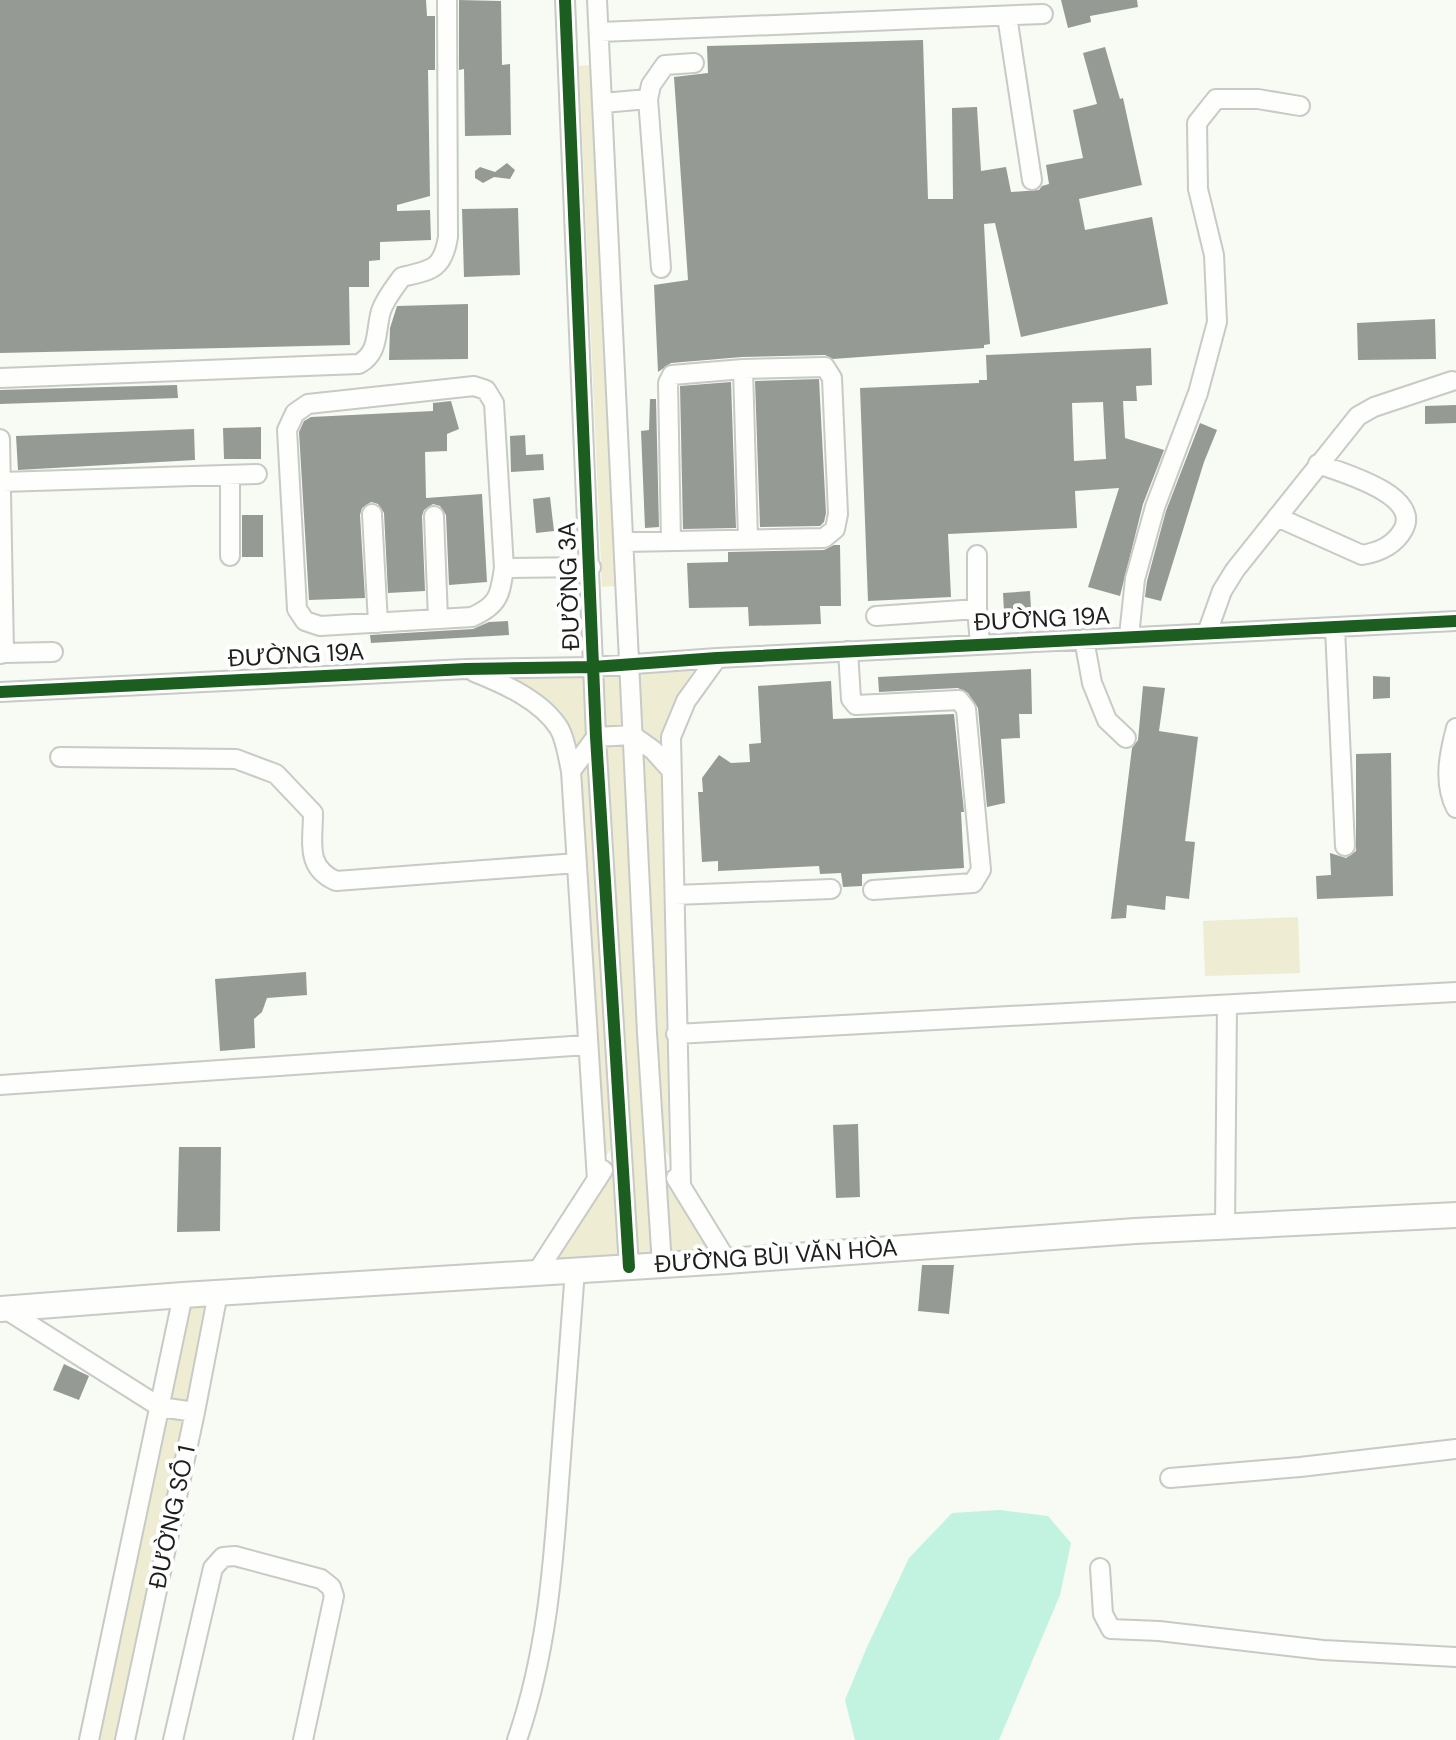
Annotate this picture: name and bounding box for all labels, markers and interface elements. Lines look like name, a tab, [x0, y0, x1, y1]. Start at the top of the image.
street label: ĐƯỜNG 3A	[551, 521, 586, 651]
street label: ĐƯỜNG 19A	[973, 599, 1111, 638]
street label: ĐƯỜNG 19A	[227, 635, 365, 674]
street label: ĐƯỜNG BÙI VĂN HÒA	[653, 1232, 899, 1279]
street label: ĐƯỜNG SỐ 1	[141, 1442, 202, 1591]

